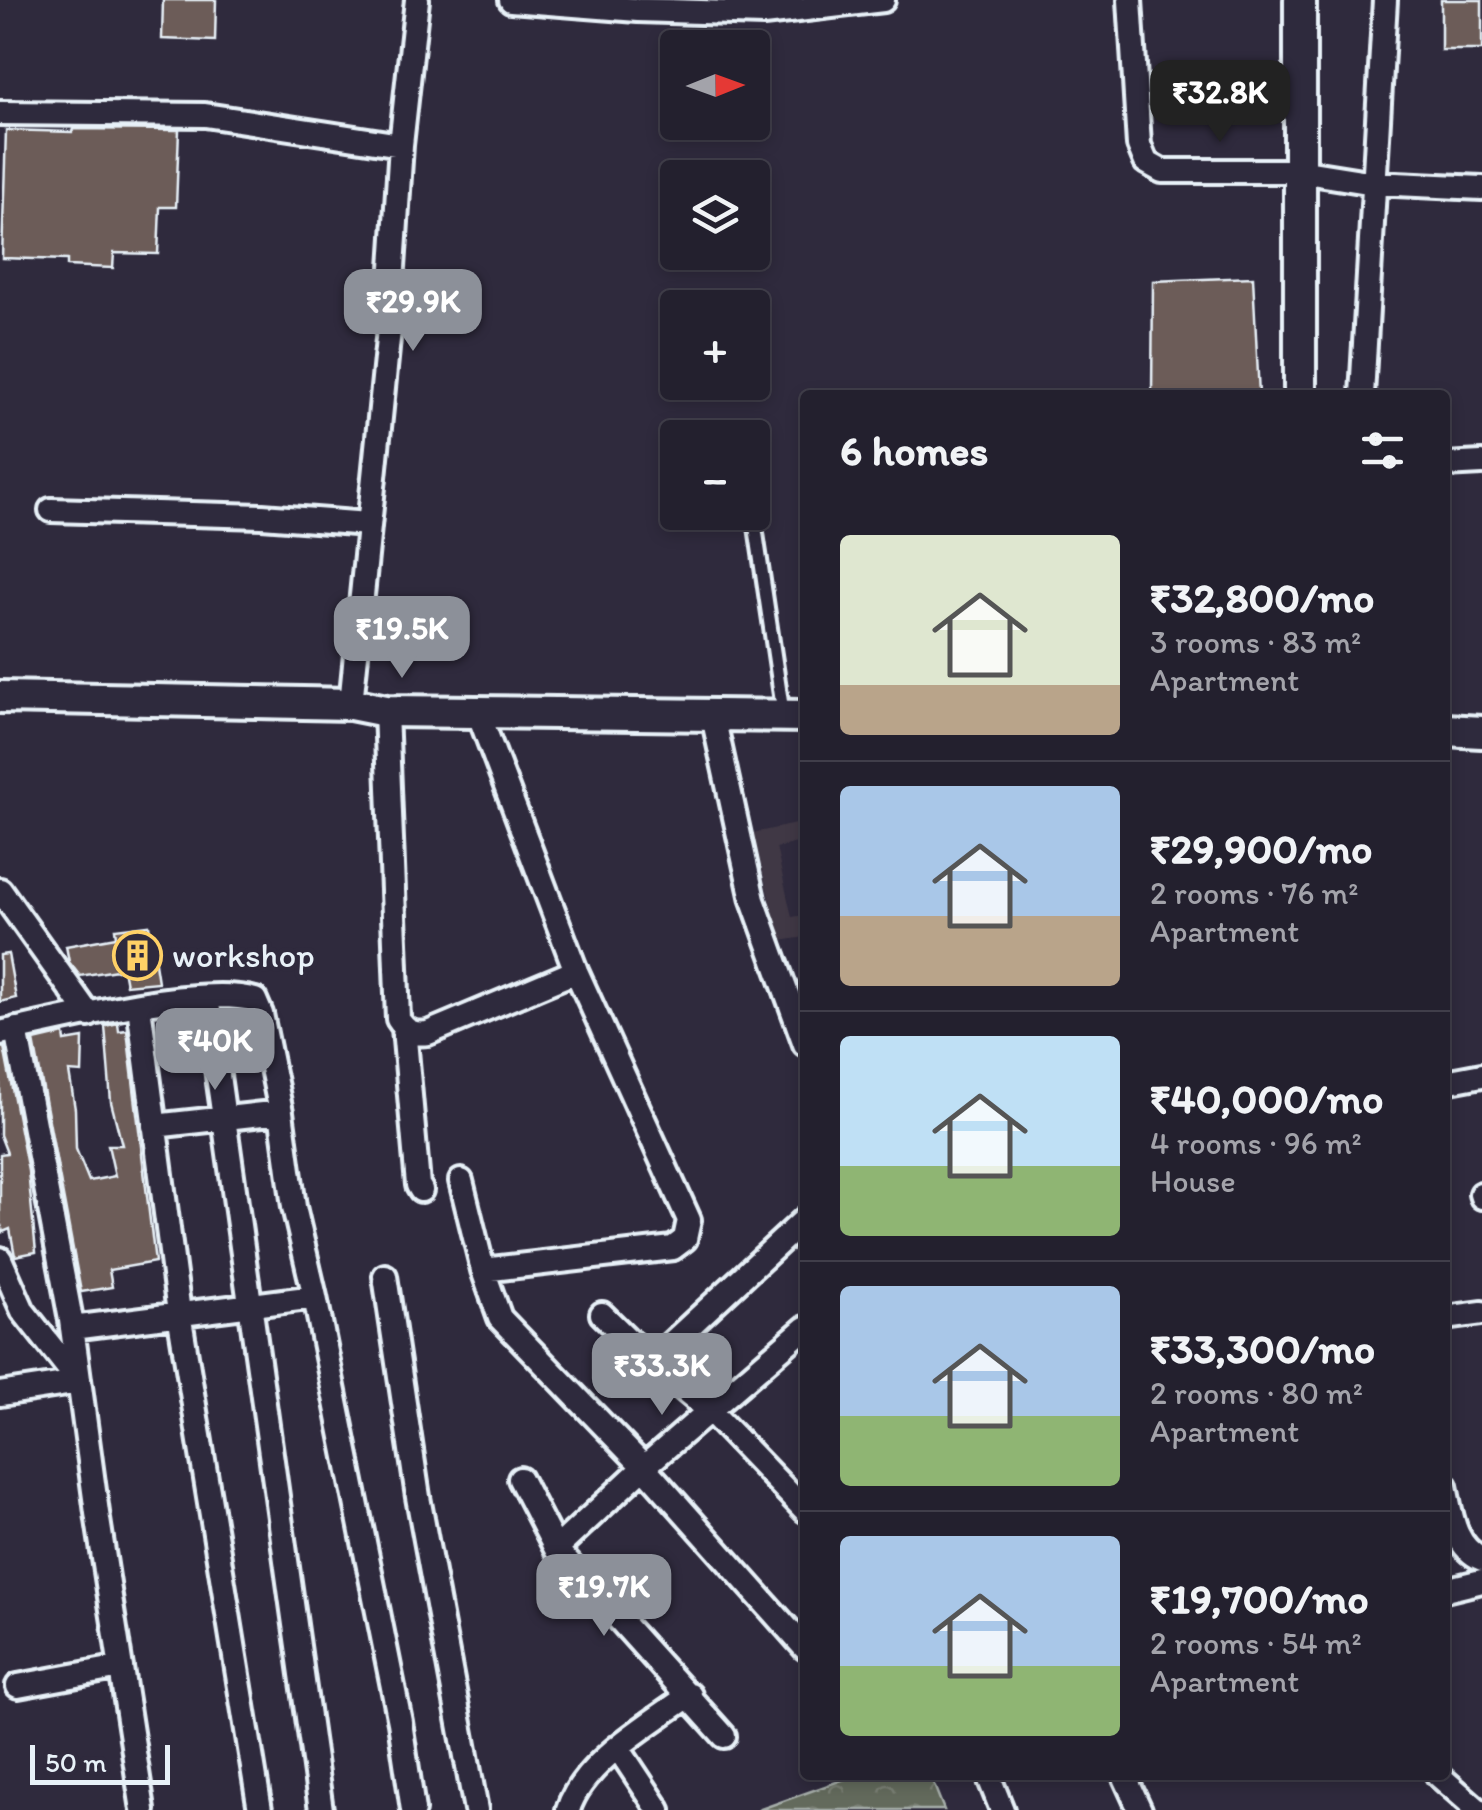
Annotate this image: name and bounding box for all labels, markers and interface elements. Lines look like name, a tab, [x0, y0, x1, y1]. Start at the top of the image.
north arrow	[660, 30, 770, 140]
map controls	[660, 30, 770, 530]
pin: ₹32.8K	[1139, 60, 1301, 145]
text: ₹32.8K	[1172, 73, 1268, 111]
button: layers	[660, 160, 770, 270]
pin: ₹29.9K	[332, 269, 494, 354]
text: ₹29.9K	[366, 282, 460, 320]
button: +	[660, 290, 770, 400]
button: −	[660, 420, 770, 530]
icon: filters	[1355, 423, 1410, 478]
text: 6 homes	[840, 425, 988, 476]
text: ₹32,800/mo	[1150, 572, 1375, 623]
icon: home	[920, 575, 1040, 695]
pin: ₹19.5K	[321, 596, 483, 681]
text: ₹19.5K	[356, 609, 448, 647]
text: 3 rooms · 83 m²	[1150, 623, 1361, 661]
text: Apartment	[1150, 661, 1299, 699]
text: ₹29,900/mo	[1150, 823, 1373, 874]
icon: home	[920, 826, 1040, 946]
text: 2 rooms · 76 m²	[1150, 874, 1359, 912]
text: Apartment	[1150, 912, 1299, 950]
building icon: workshop	[111, 929, 163, 981]
place label: workshop	[172, 934, 315, 976]
pin: ₹40K	[156, 1008, 274, 1093]
text: ₹40K	[177, 1021, 253, 1059]
text: ₹40,000/mo	[1150, 1073, 1383, 1124]
icon: home	[920, 1076, 1040, 1196]
text: 4 rooms · 96 m²	[1150, 1124, 1362, 1162]
text: House	[1150, 1162, 1236, 1200]
text: ₹33,300/mo	[1150, 1323, 1375, 1374]
icon: home	[920, 1326, 1040, 1446]
pin: ₹33.3K	[581, 1333, 743, 1418]
text: ₹33.3K	[614, 1346, 710, 1384]
text: 2 rooms · 80 m²	[1150, 1374, 1363, 1412]
text: Apartment	[1150, 1412, 1299, 1450]
pin: ₹19.7K	[523, 1554, 685, 1639]
text: ₹19.7K	[558, 1567, 650, 1605]
text: ₹19,700/mo	[1150, 1573, 1369, 1624]
icon: home	[920, 1576, 1040, 1696]
text: 2 rooms · 54 m²	[1150, 1624, 1362, 1662]
text: Apartment	[1150, 1662, 1299, 1700]
scale bar	[30, 1740, 170, 1784]
text: 50 m	[45, 1745, 107, 1779]

